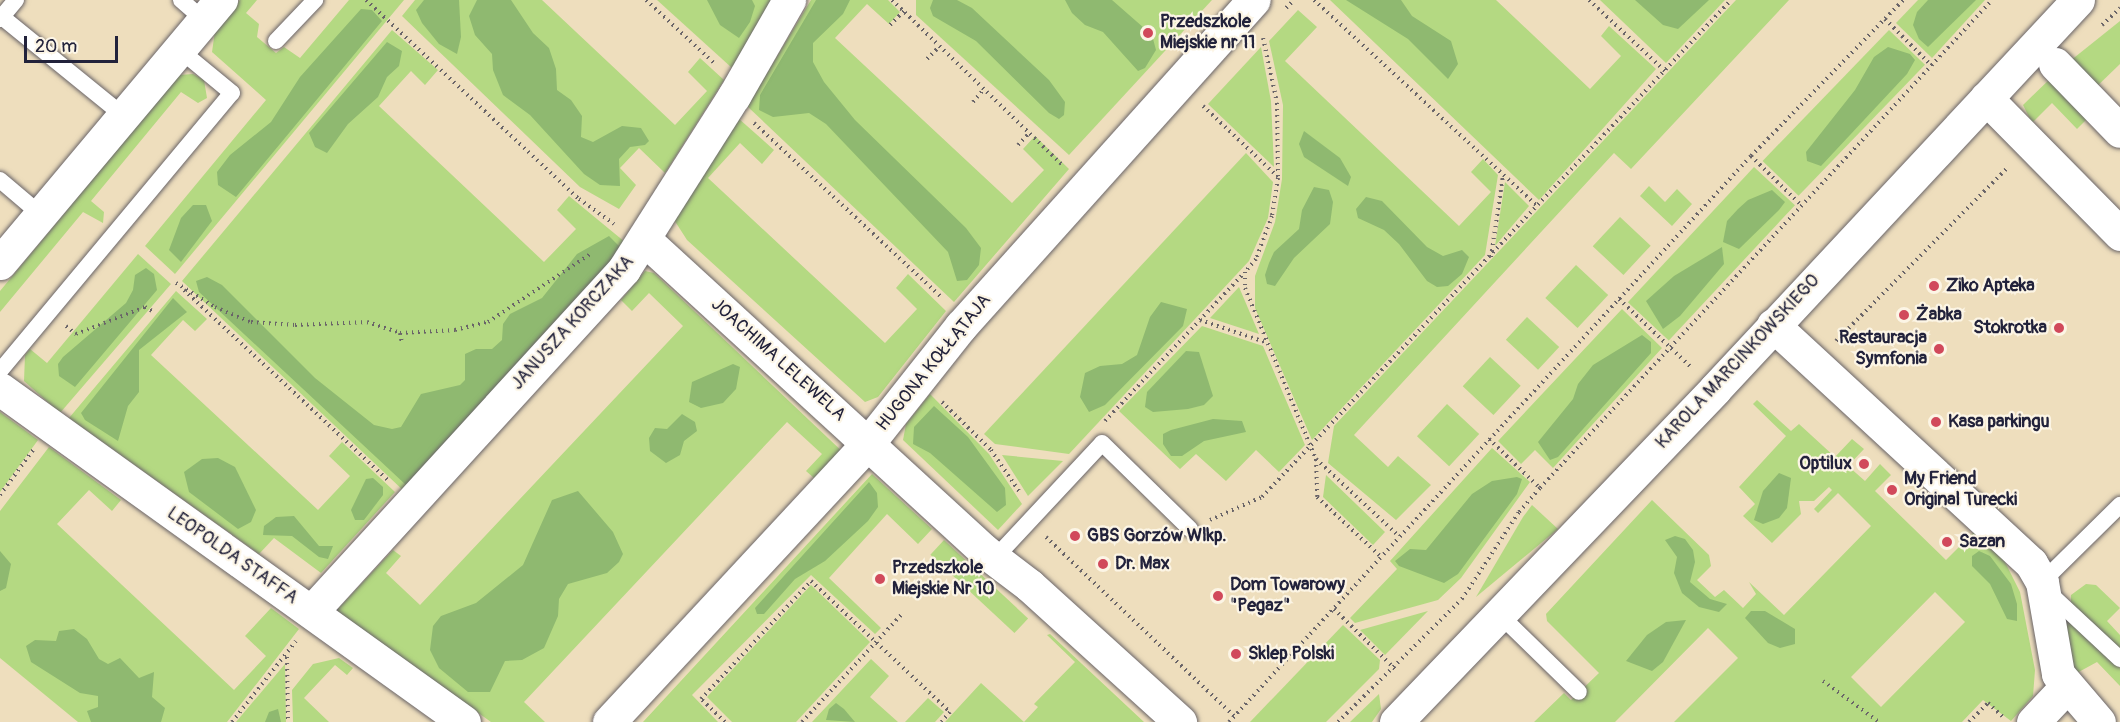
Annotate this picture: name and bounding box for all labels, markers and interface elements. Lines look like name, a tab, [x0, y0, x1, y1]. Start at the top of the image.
place label: Przedszkole Miejskie nr 11	[1160, 12, 1255, 54]
scale bar	[27, 24, 122, 62]
marker: Przedszkole Miejskie nr 11	[1141, 26, 1155, 40]
text: 20 m	[35, 35, 77, 58]
street label: JANUSZA KORCZAKA	[507, 251, 639, 395]
street label: KAROLA MARCINKOWSKIEGO	[1652, 270, 1824, 454]
place label: Ziko Apteka	[1946, 275, 2035, 297]
marker: Ziko Apteka	[1927, 279, 1941, 293]
street label: HUGONA KOŁŁĄTAJA	[872, 290, 996, 436]
street label: JOACHIMA LELEWELA	[706, 294, 850, 426]
place label: Żabka	[1916, 304, 1962, 326]
marker: Żabka	[1897, 308, 1911, 322]
place label: Stokrotka	[1973, 317, 2047, 339]
marker: Stokrotka	[2052, 321, 2066, 335]
place label: Restauracja Symfonia	[1839, 328, 1927, 370]
marker: Restauracja Symfonia	[1932, 342, 1946, 356]
place label: Kasa parkingu	[1948, 411, 2050, 433]
marker: Kasa parkingu	[1929, 415, 1943, 429]
place label: Optilux	[1799, 453, 1852, 475]
marker: Optilux	[1857, 457, 1871, 471]
place label: My Friend Original Turecki	[1904, 469, 2017, 512]
marker: My Friend Original Turecki	[1885, 483, 1899, 497]
street label: LEOPOLDA STAFFA	[163, 503, 301, 609]
place label: GBS Gorzów Wlkp.	[1087, 525, 1226, 547]
marker: GBS Gorzów Wlkp.	[1068, 529, 1082, 543]
place label: Sazan	[1959, 531, 2005, 553]
marker: Sazan	[1940, 535, 1954, 549]
place label: Dr. Max	[1115, 553, 1170, 575]
marker: Dr. Max	[1096, 557, 1110, 571]
place label: Przedszkole Miejskie Nr 10	[892, 558, 995, 600]
marker: Przedszkole Miejskie Nr 10	[873, 572, 887, 586]
place label: Dom Towarowy "Pegaz"	[1230, 575, 1345, 618]
marker: Dom Towarowy "Pegaz"	[1211, 589, 1225, 603]
place label: Sklep Polski	[1248, 643, 1334, 665]
marker: Sklep Polski	[1229, 647, 1243, 661]

